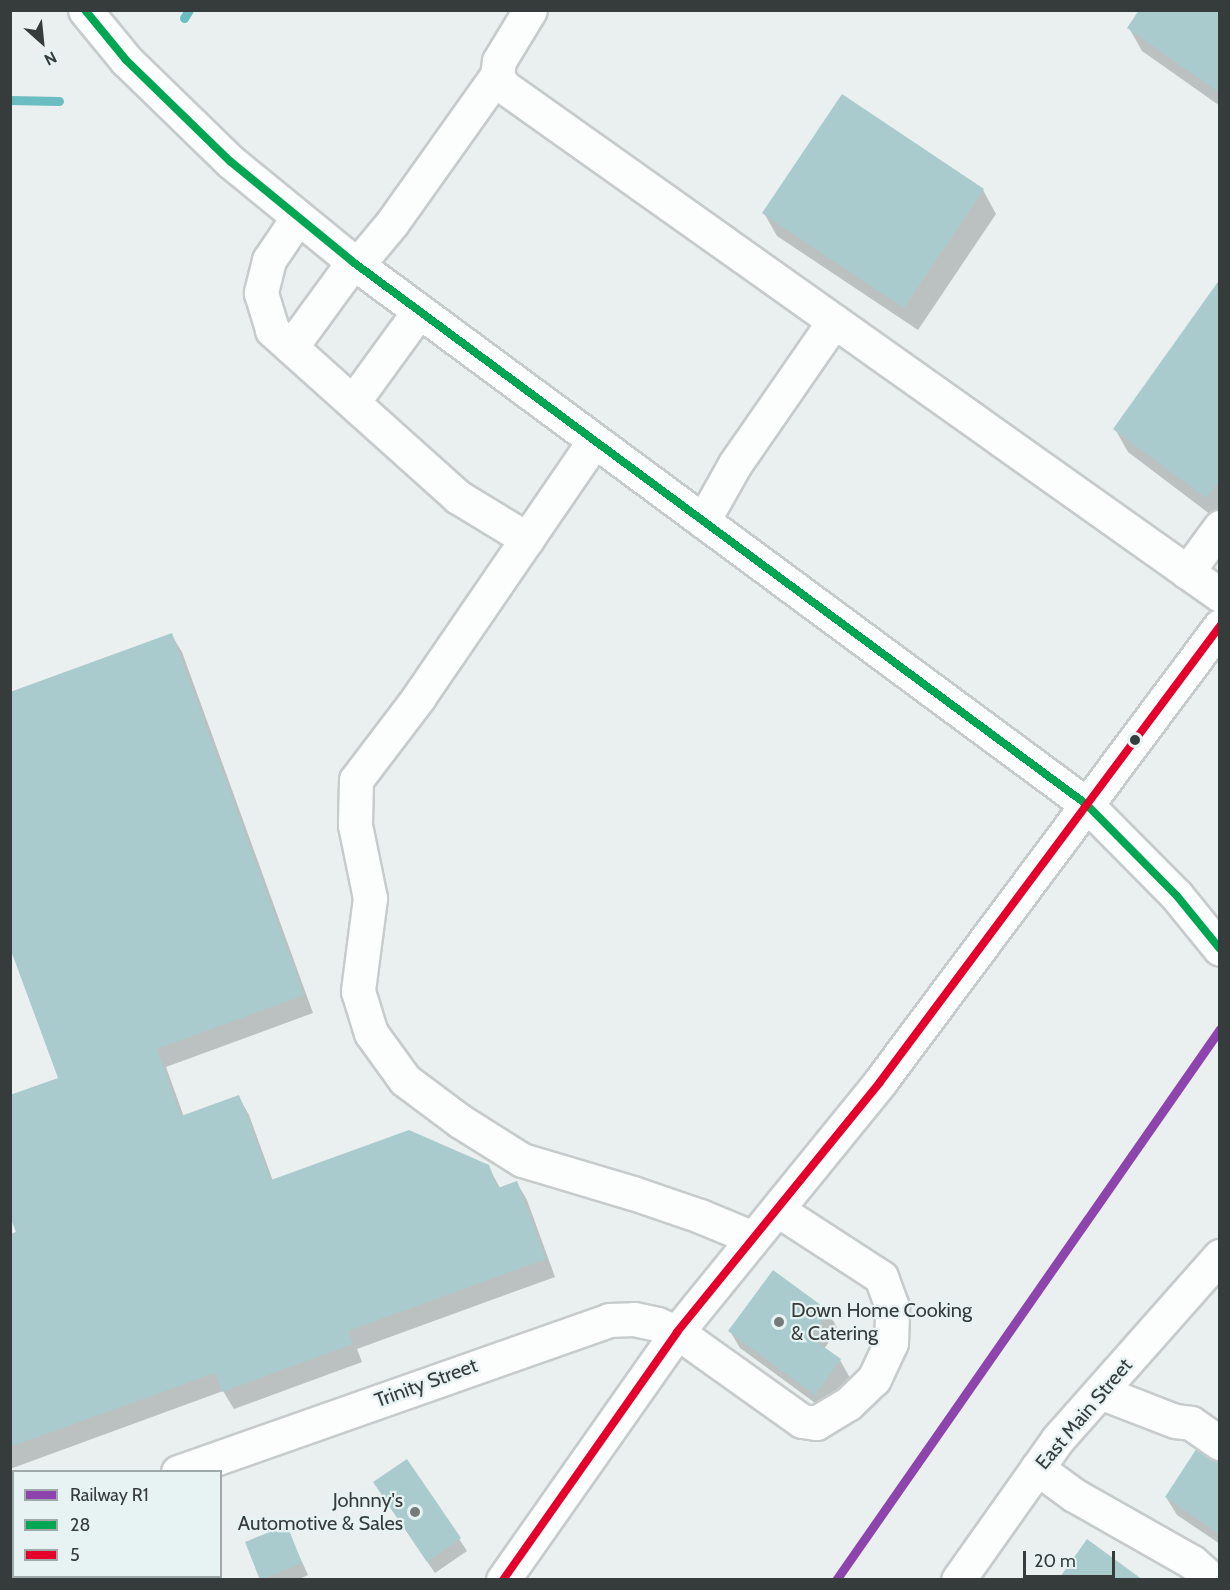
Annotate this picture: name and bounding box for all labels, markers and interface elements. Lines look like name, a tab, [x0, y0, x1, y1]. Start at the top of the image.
north arrow	[12, 12, 72, 72]
text: N	[41, 47, 60, 70]
unlabelled marker	[1129, 734, 1141, 746]
place label: Down Home Cooking & Catering	[791, 1298, 972, 1345]
marker: Down Home Cooking & Catering	[772, 1315, 786, 1329]
street label: Trinity Street	[371, 1353, 481, 1413]
street label: East Main Street	[1031, 1354, 1137, 1474]
legend	[12, 1470, 222, 1578]
text: Railway R1	[70, 1484, 149, 1506]
place label: Johnny's Automotive & Sales	[238, 1488, 403, 1535]
marker: Johnny's Automotive & Sales	[408, 1505, 422, 1519]
text: 28	[70, 1514, 90, 1536]
scale bar	[1026, 1539, 1118, 1577]
text: 5	[70, 1544, 80, 1566]
text: 20 m	[1034, 1550, 1076, 1572]

